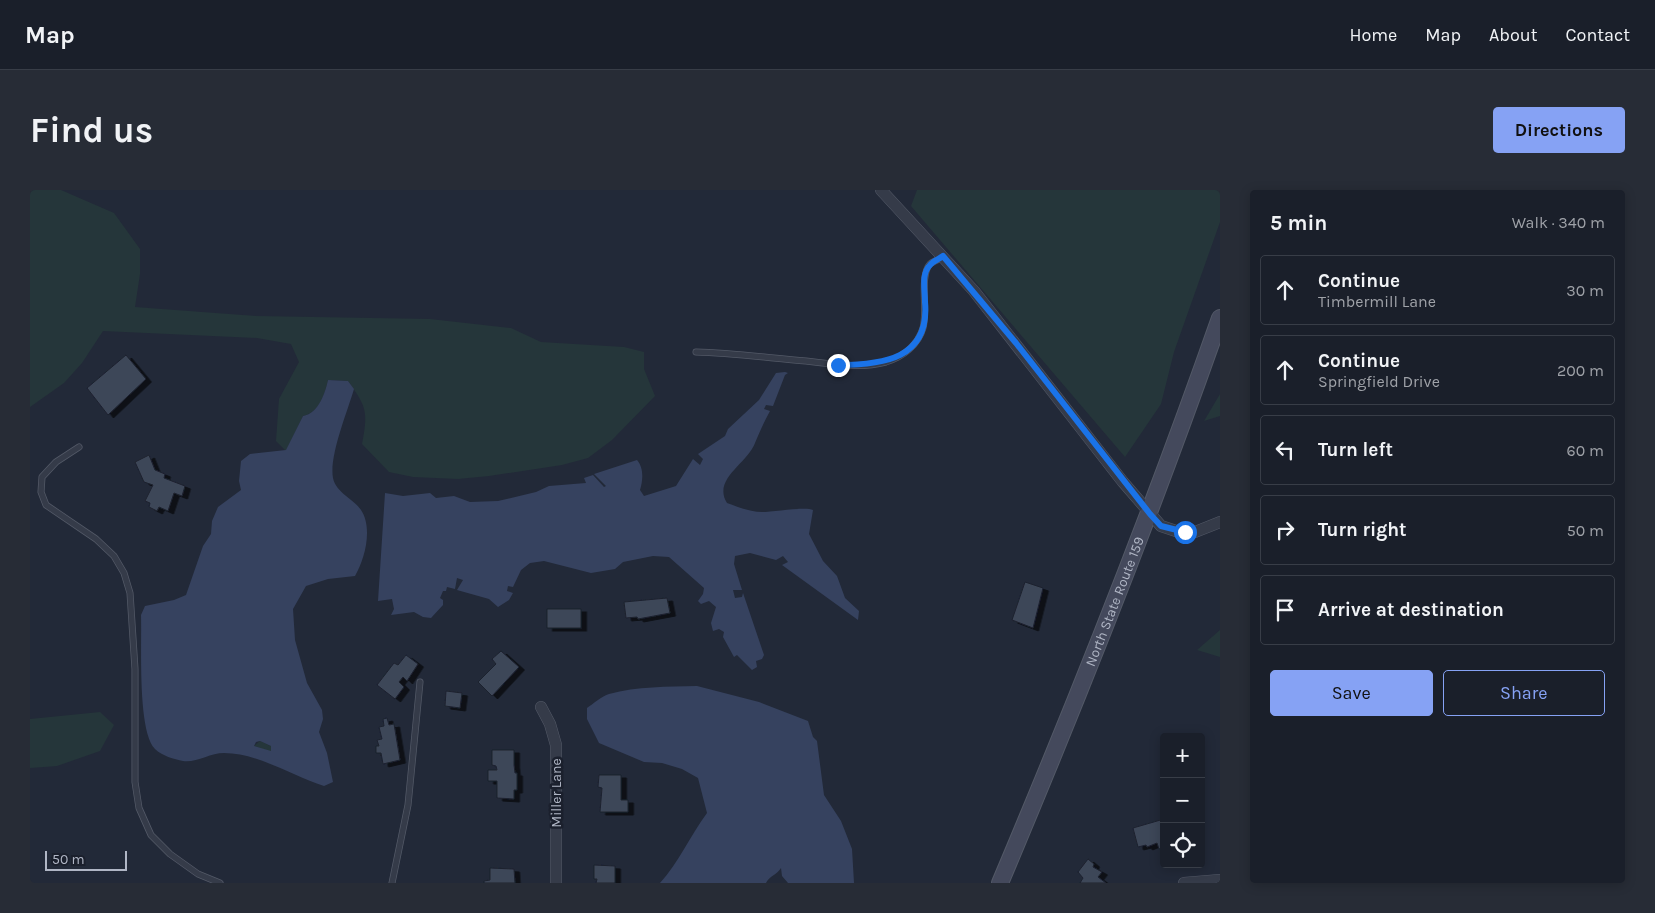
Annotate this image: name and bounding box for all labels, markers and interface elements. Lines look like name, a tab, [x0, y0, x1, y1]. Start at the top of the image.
text: Map	[25, 21, 75, 49]
text: Home	[1349, 24, 1397, 46]
text: Map	[1425, 24, 1461, 46]
text: About	[1489, 24, 1538, 46]
text: Contact	[1566, 24, 1630, 46]
button: Directions	[1493, 107, 1625, 153]
text: Find us	[30, 110, 153, 151]
text: 5 min	[1270, 211, 1327, 235]
text: Walk · 340 m	[1512, 213, 1605, 232]
text: Continue	[1318, 270, 1400, 292]
icon: ahead	[1271, 276, 1299, 304]
text: 30 m	[1566, 281, 1604, 300]
text: Timbermill Lane	[1318, 292, 1436, 311]
text: Continue	[1318, 350, 1400, 372]
route end	[827, 354, 850, 377]
icon: ahead	[1271, 356, 1299, 384]
text: 200 m	[1557, 361, 1604, 380]
text: Springfield Drive	[1318, 372, 1440, 391]
icon: left	[1271, 436, 1299, 464]
text: Turn left	[1318, 439, 1393, 461]
text: 60 m	[1567, 441, 1604, 460]
icon: right	[1271, 516, 1299, 544]
text: Turn right	[1318, 519, 1407, 541]
route start	[1174, 521, 1197, 544]
text: 50 m	[1567, 521, 1604, 540]
street label: North State Route 159	[1082, 534, 1147, 669]
icon: arrive	[1271, 596, 1299, 624]
text: Arrive at destination	[1318, 599, 1504, 621]
button: Save	[1270, 670, 1433, 716]
button: Share	[1443, 670, 1605, 716]
map controls	[1160, 733, 1205, 868]
button: +	[1160, 733, 1205, 778]
street label: Miller Lane	[548, 758, 565, 828]
button: −	[1160, 778, 1205, 823]
button: locate	[1160, 823, 1205, 868]
scale bar	[45, 848, 128, 871]
text: 50 m	[52, 851, 85, 868]

